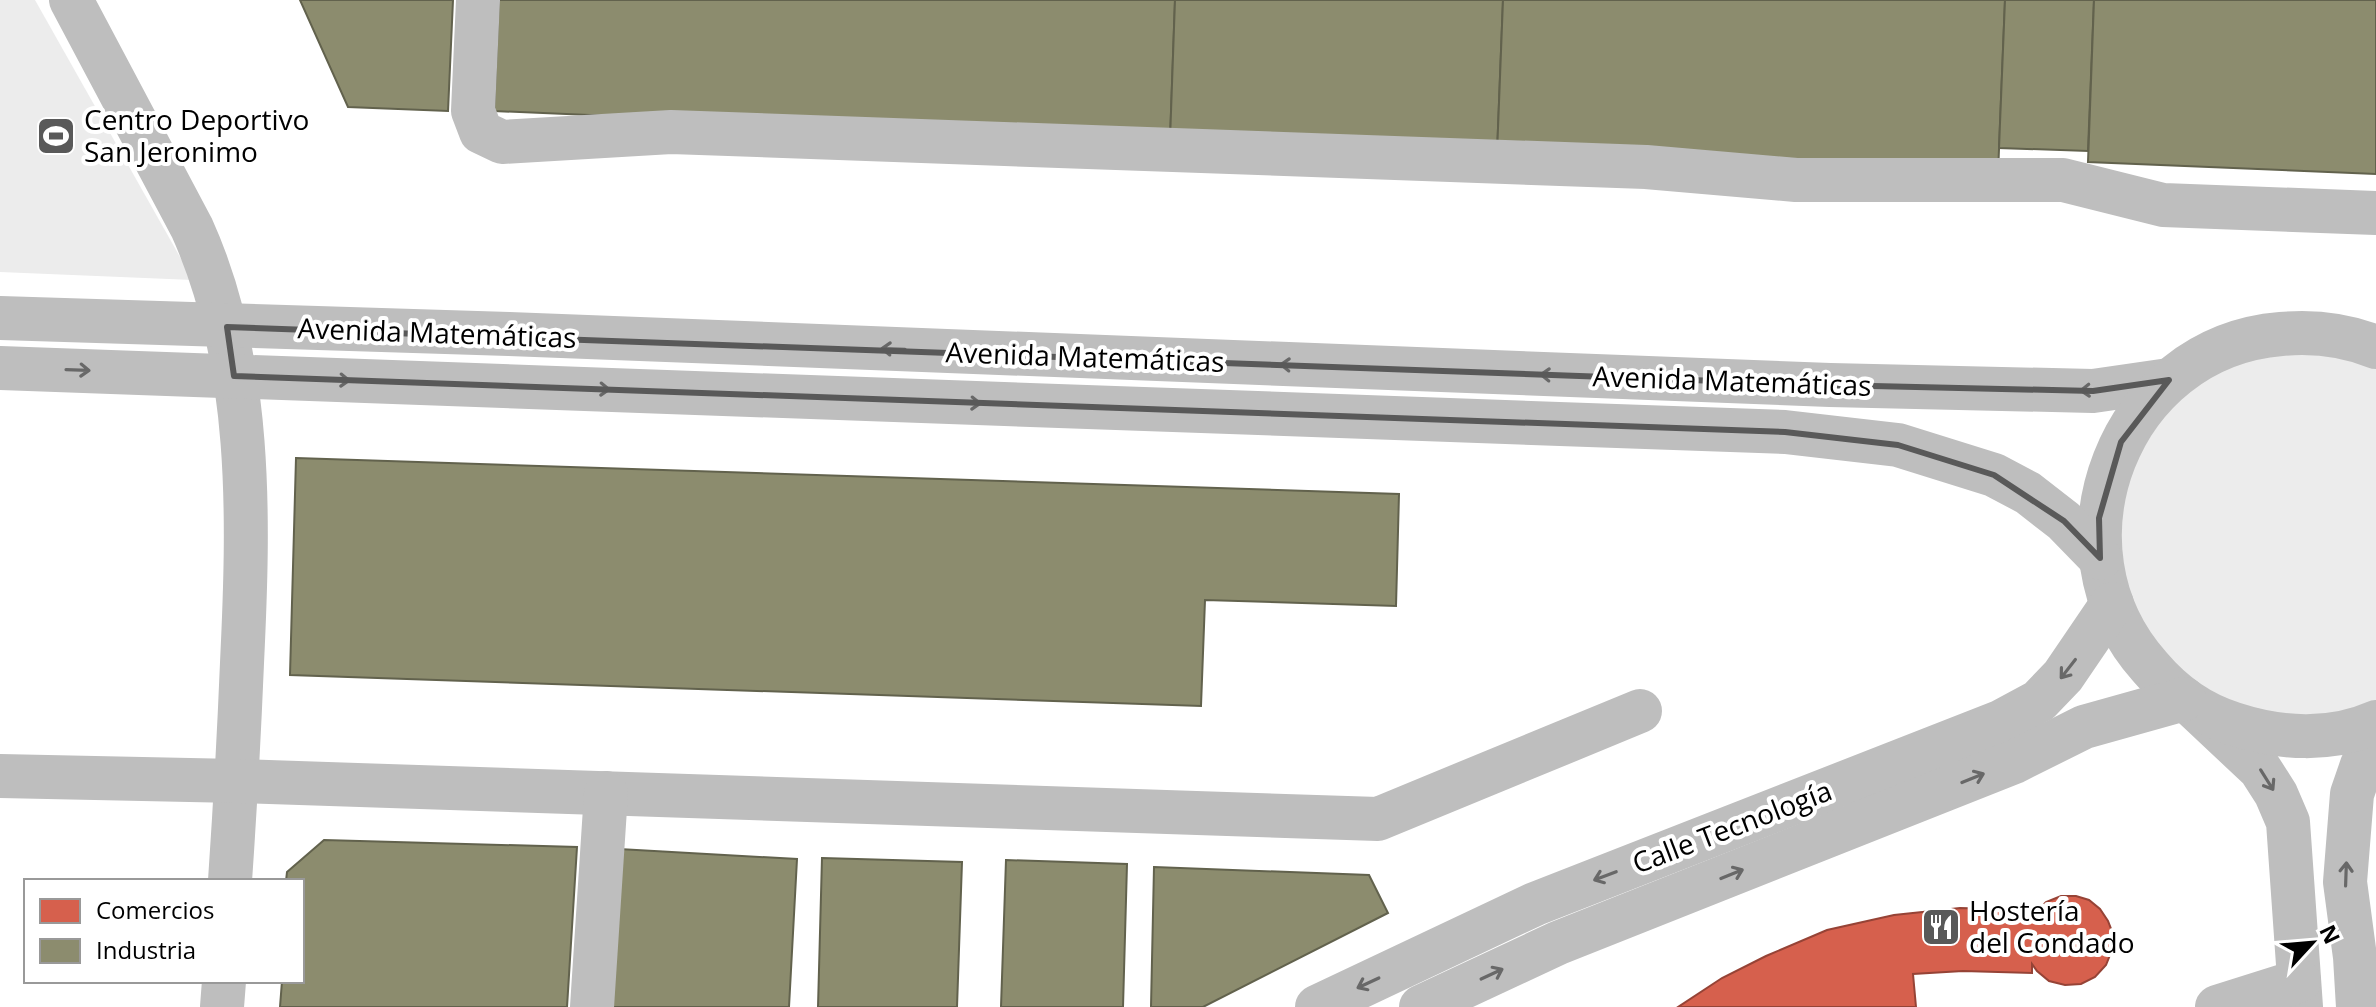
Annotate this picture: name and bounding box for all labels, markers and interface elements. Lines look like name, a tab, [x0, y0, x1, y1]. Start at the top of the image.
place label: Centro Deportivo San Jeronimo	[84, 100, 309, 170]
sports icon: Centro Deportivo San Jeronimo	[35, 115, 77, 157]
street label: Avenida Matemáticas	[297, 308, 577, 356]
street label: Avenida Matemáticas	[945, 332, 1225, 380]
one-way arrow	[880, 342, 907, 357]
street label: Avenida Matemáticas	[1592, 356, 1872, 404]
one-way arrow	[1279, 357, 1306, 372]
one-way arrow	[64, 363, 91, 378]
one-way arrow	[1539, 367, 1566, 382]
one-way arrow	[324, 372, 351, 387]
one-way arrow	[584, 382, 611, 397]
one-way arrow	[2079, 382, 2106, 397]
one-way arrow	[955, 395, 982, 410]
one-way arrow	[2059, 658, 2076, 679]
one-way arrow	[2259, 768, 2275, 791]
one-way arrow	[1960, 770, 1985, 784]
street label: Calle Tecnología	[1627, 771, 1837, 882]
one-way arrow	[2339, 861, 2354, 888]
one-way arrow	[1719, 866, 1744, 880]
one-way arrow	[1593, 870, 1618, 884]
legend	[24, 879, 304, 983]
place label: Hostería del Condado	[1969, 891, 2135, 961]
text: Comercios	[96, 893, 215, 926]
north arrow	[2272, 903, 2352, 983]
restaurant icon: Hostería del Condado	[1920, 906, 1962, 948]
text: N	[2313, 919, 2348, 948]
text: Industria	[96, 933, 196, 966]
one-way arrow	[1480, 966, 1504, 981]
one-way arrow	[1356, 976, 1380, 991]

